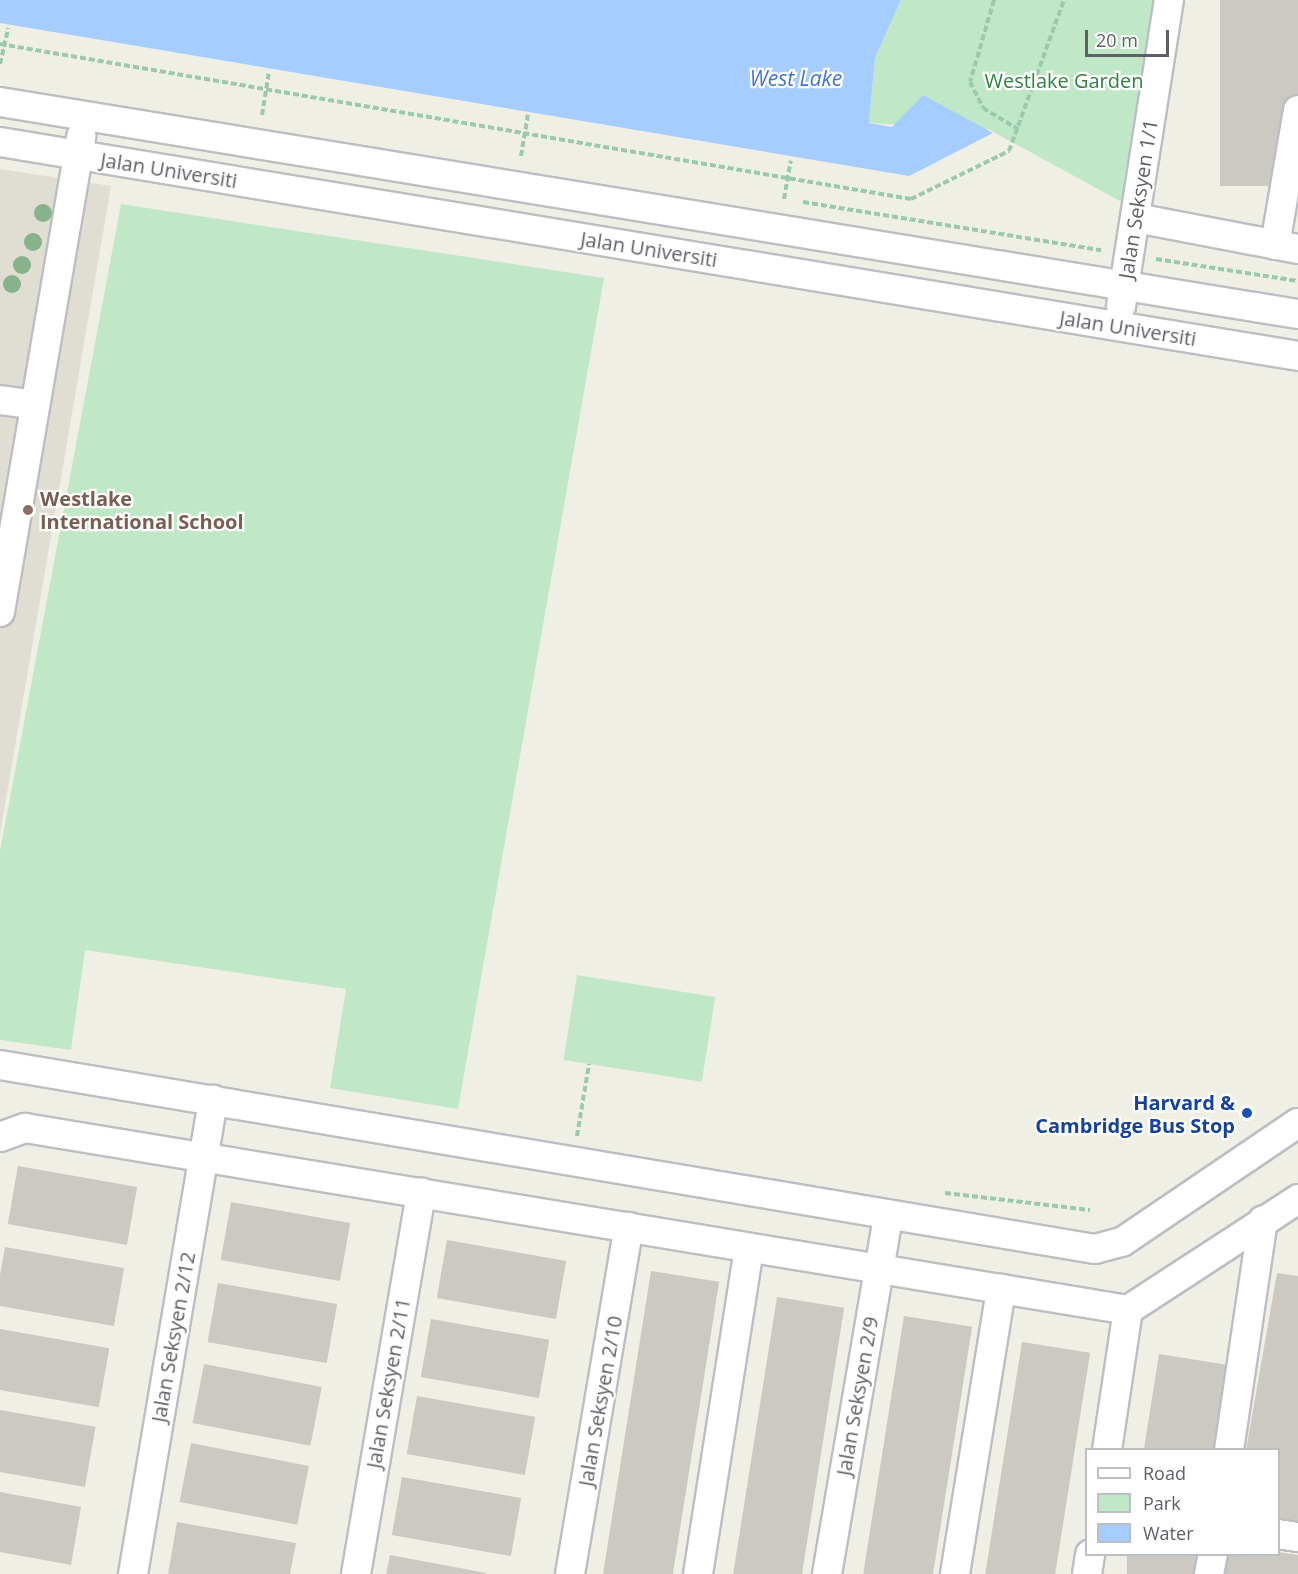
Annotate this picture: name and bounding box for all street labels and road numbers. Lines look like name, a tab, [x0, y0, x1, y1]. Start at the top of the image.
street label: Jalan Seksyen 1/1	[1114, 117, 1162, 281]
street label: Jalan Universiti	[99, 147, 239, 193]
street label: Jalan Universiti	[579, 226, 719, 272]
street label: Jalan Universiti	[1058, 305, 1198, 351]
street label: Jalan Seksyen 2/12	[146, 1250, 200, 1424]
street label: Jalan Seksyen 2/11	[361, 1296, 415, 1470]
street label: Jalan Seksyen 2/10	[573, 1314, 627, 1488]
street label: Jalan Seksyen 2/9	[831, 1315, 883, 1477]

